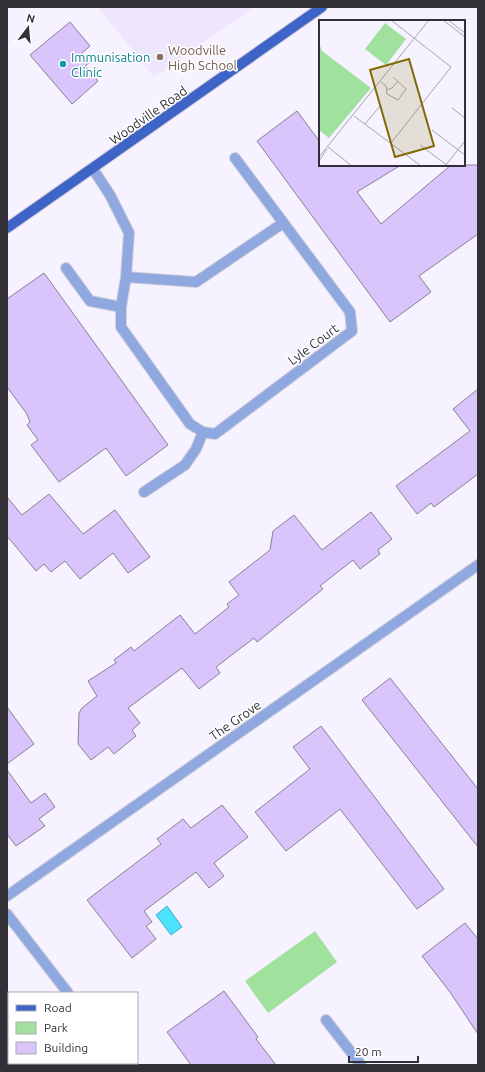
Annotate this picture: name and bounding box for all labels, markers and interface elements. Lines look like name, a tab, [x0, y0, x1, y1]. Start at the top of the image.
north arrow	[8, 8, 48, 48]
text: N	[25, 11, 36, 25]
inset map	[319, 20, 465, 166]
place label: Woodville High School	[168, 43, 238, 72]
place label: Immunisation Clinic	[71, 50, 150, 79]
marker: Woodville High School	[155, 52, 165, 62]
marker: Immunisation Clinic	[58, 59, 68, 69]
street label: Woodville Road	[107, 83, 189, 147]
street label: Lyle Court	[285, 321, 341, 367]
street label: The Grove	[207, 697, 263, 743]
legend	[8, 992, 138, 1064]
text: Road	[44, 1001, 72, 1014]
text: Park	[44, 1021, 68, 1034]
scale bar	[349, 1038, 418, 1064]
text: Building	[44, 1041, 88, 1054]
text: 20 m	[355, 1045, 382, 1058]

